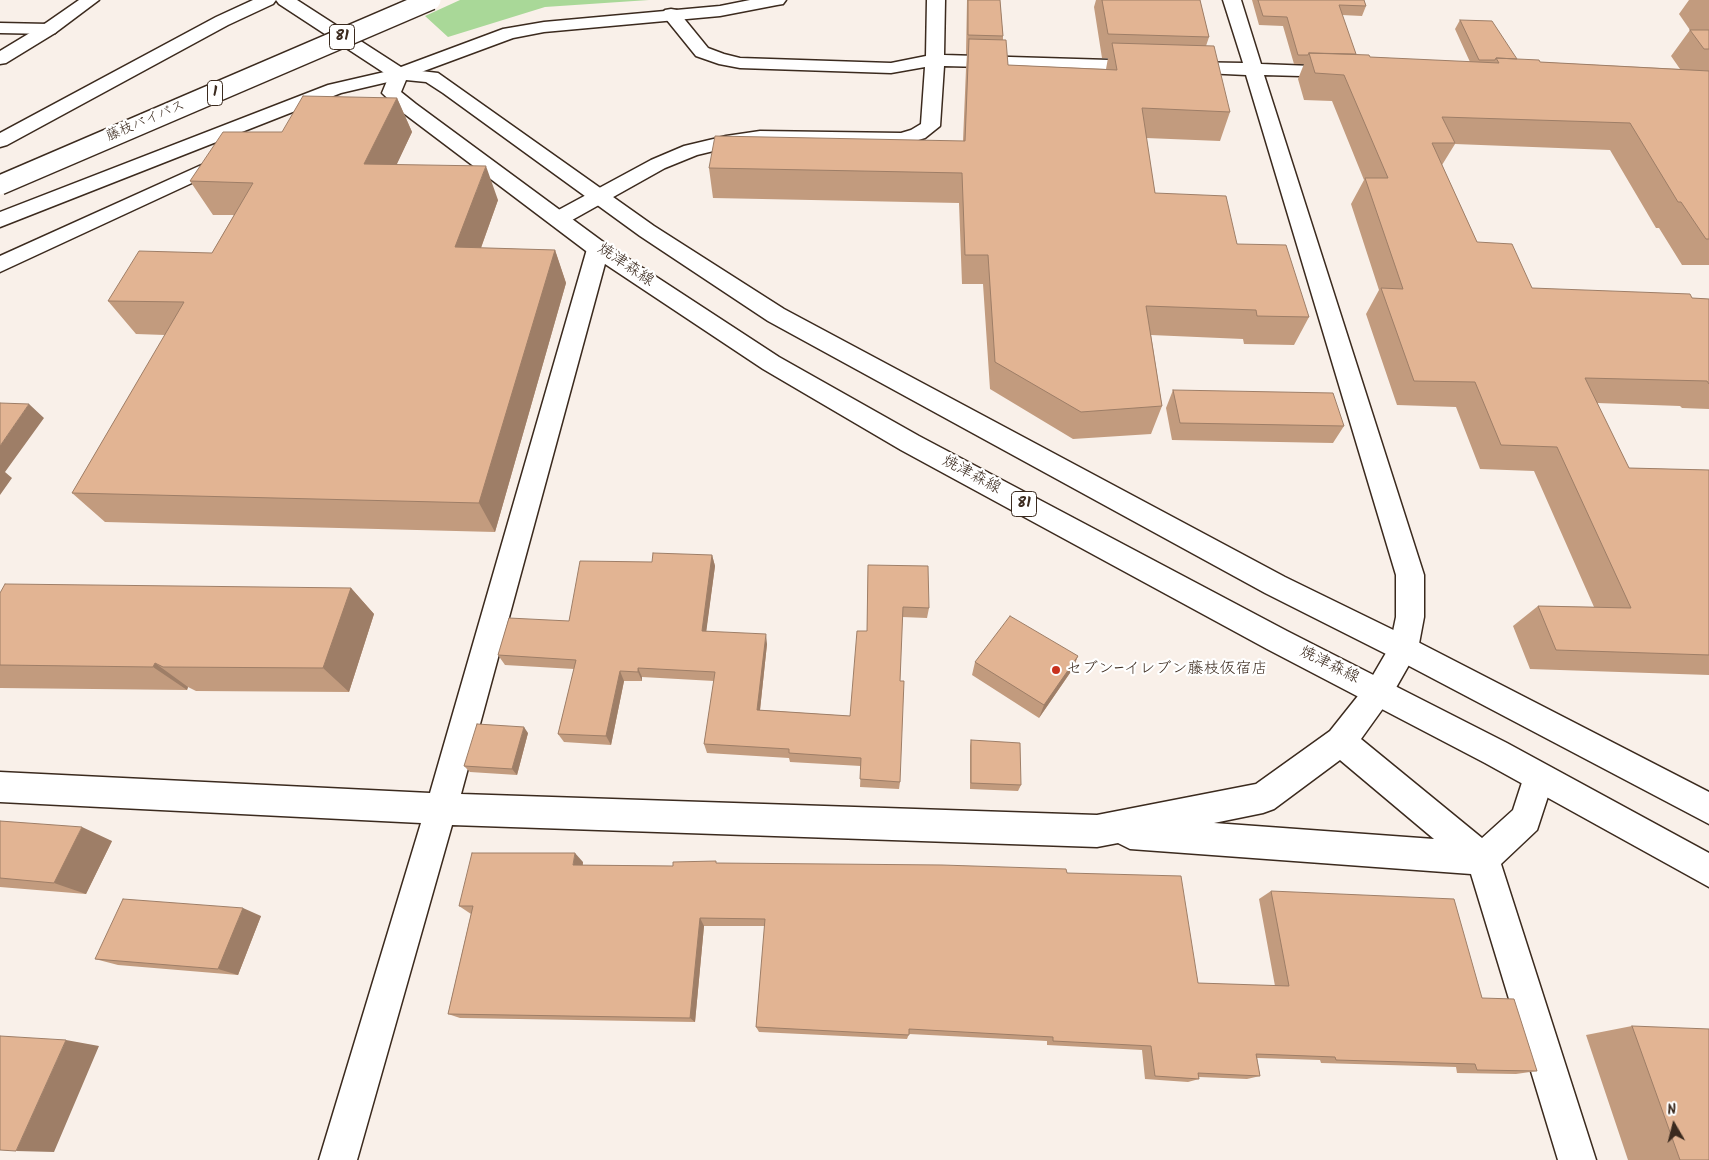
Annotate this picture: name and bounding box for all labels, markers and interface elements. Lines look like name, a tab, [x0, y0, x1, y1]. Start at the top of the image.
road number: 81	[330, 24, 354, 50]
road number: 1	[208, 80, 222, 106]
street label: 藤枝バイパス	[104, 98, 188, 146]
street label: 焼津森線	[593, 240, 657, 292]
street label: 焼津森線	[938, 453, 1004, 499]
road number: 81	[1012, 492, 1036, 516]
street label: 焼津森線	[1296, 643, 1362, 689]
place label: セブン−イレブン藤枝仮宿店	[1066, 660, 1268, 680]
marker: セブン−イレブン藤枝仮宿店	[1050, 664, 1062, 676]
text: N	[1666, 1099, 1678, 1122]
north arrow	[1649, 1100, 1699, 1150]

